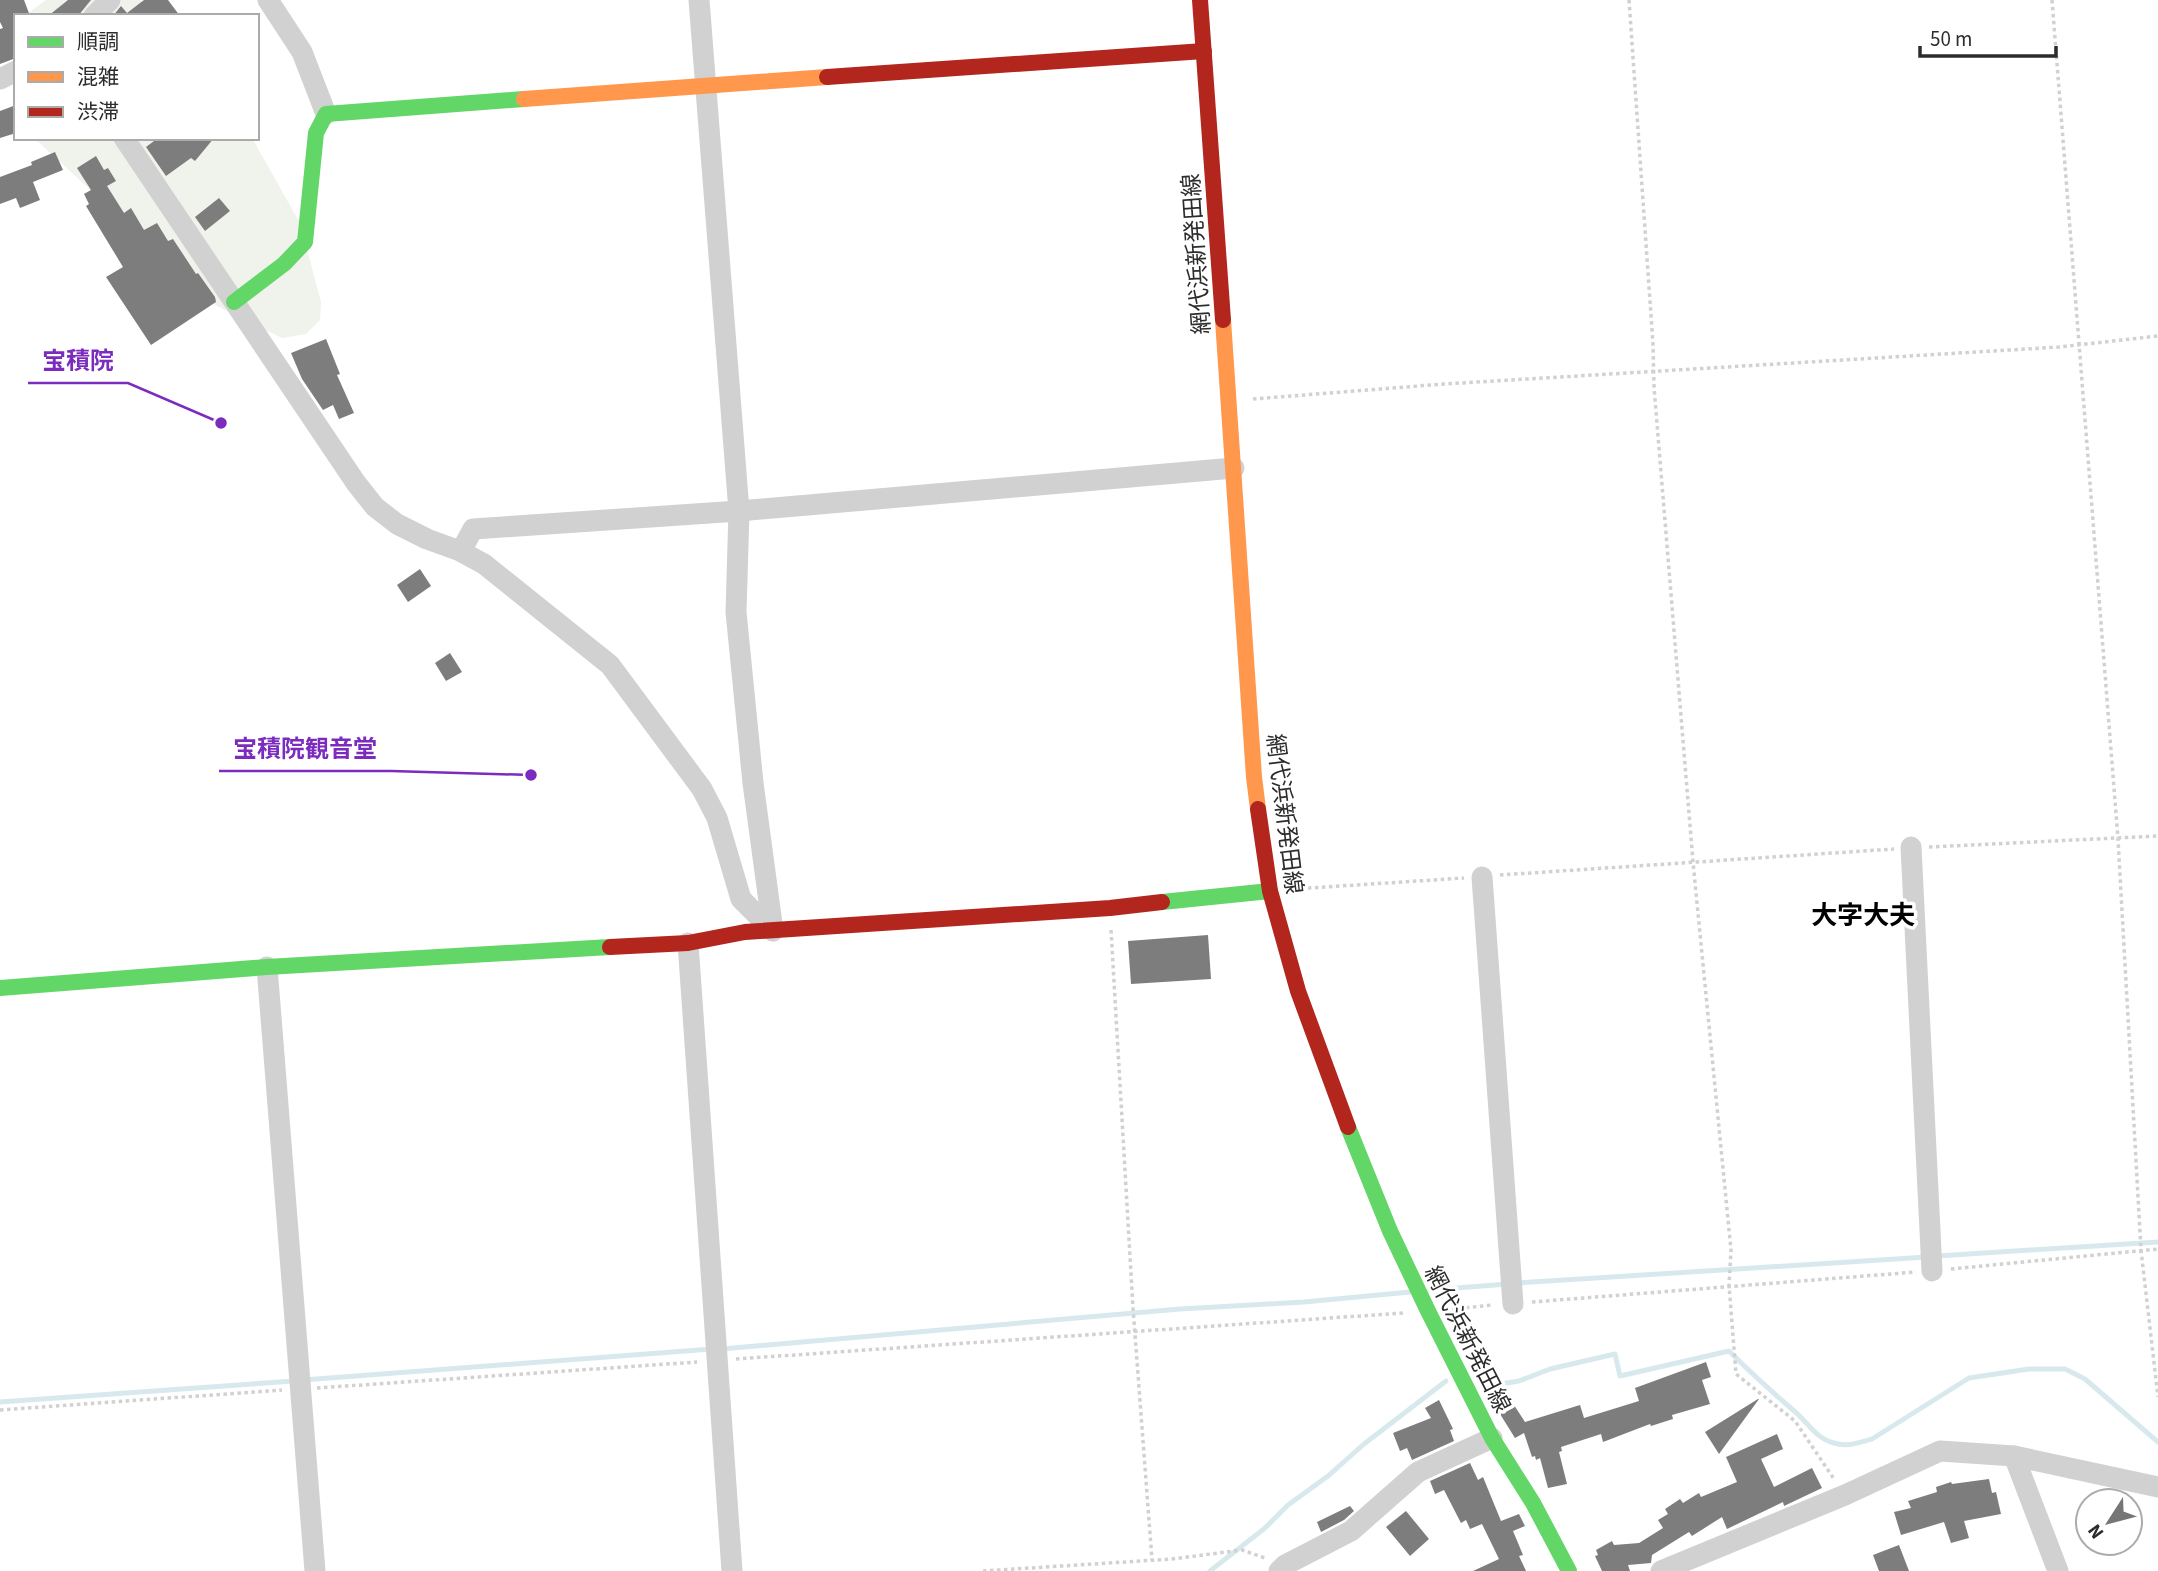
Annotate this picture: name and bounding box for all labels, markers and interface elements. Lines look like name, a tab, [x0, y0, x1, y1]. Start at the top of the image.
legend	[14, 14, 259, 140]
scale bar	[1920, 14, 2056, 58]
text: 50 m	[1930, 24, 1972, 54]
text: 順調	[77, 27, 119, 57]
text: 混雑	[77, 62, 119, 92]
text: 渋滞	[77, 97, 119, 127]
street label: 網代浜新発田線	[1174, 173, 1219, 335]
callout: 宝積院	[28, 338, 128, 383]
text: 宝積院	[42, 344, 114, 379]
callout: 宝積院観音堂	[219, 726, 391, 771]
text: 宝積院観音堂	[233, 732, 377, 767]
street label: 網代浜新発田線	[1258, 732, 1311, 896]
district label: 大字大夫	[1811, 897, 1915, 934]
street label: 網代浜新発田線	[1416, 1260, 1519, 1418]
north arrow	[2074, 1487, 2144, 1557]
text: N	[2082, 1518, 2111, 1544]

